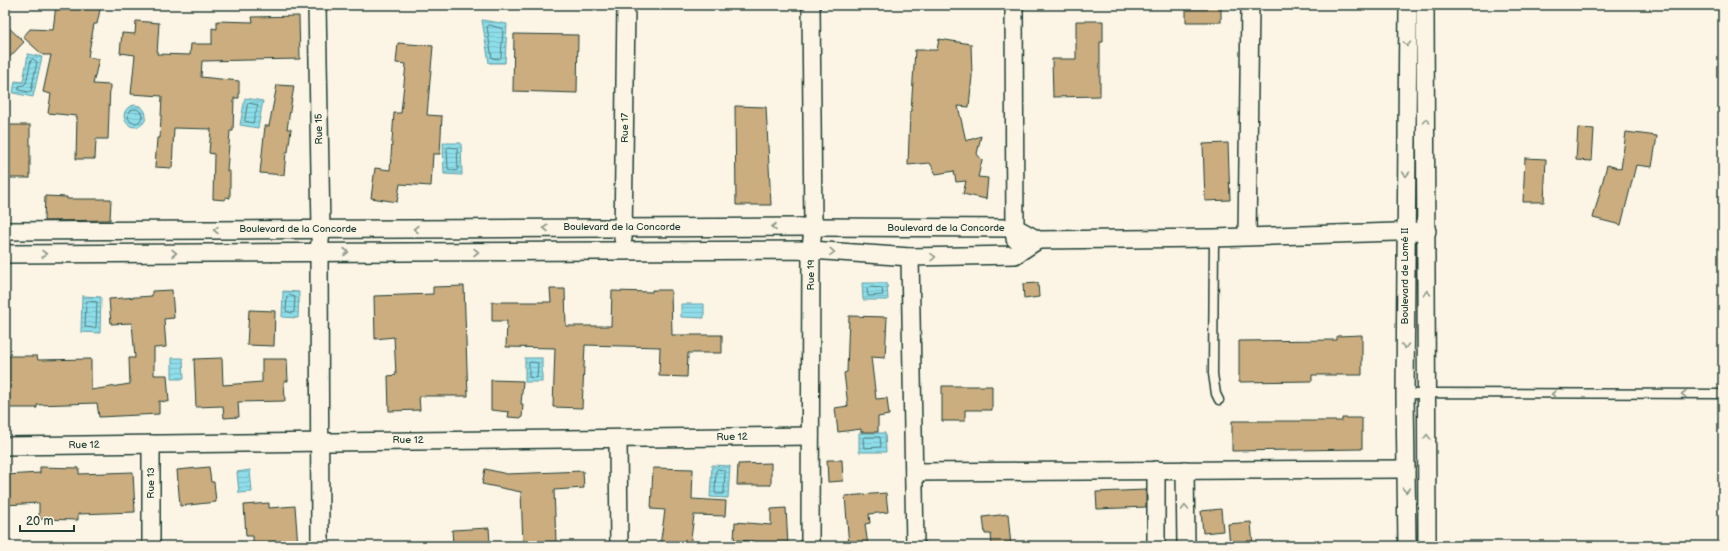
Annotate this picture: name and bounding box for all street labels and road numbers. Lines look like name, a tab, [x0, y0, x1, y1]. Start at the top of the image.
street label: Rue 15	[313, 113, 325, 145]
street label: Rue 17	[619, 113, 631, 143]
street label: Boulevard de la Concorde	[563, 221, 681, 233]
street label: Boulevard de la Concorde	[887, 222, 1005, 234]
street label: Boulevard de la Concorde	[239, 223, 357, 235]
street label: Boulevard de Lomé II	[1399, 228, 1411, 324]
street label: Rue 19	[805, 259, 817, 290]
street label: Rue 12	[716, 431, 748, 443]
street label: Rue 12	[392, 434, 424, 446]
street label: Rue 12	[68, 439, 100, 451]
street label: Rue 13	[145, 467, 157, 499]

